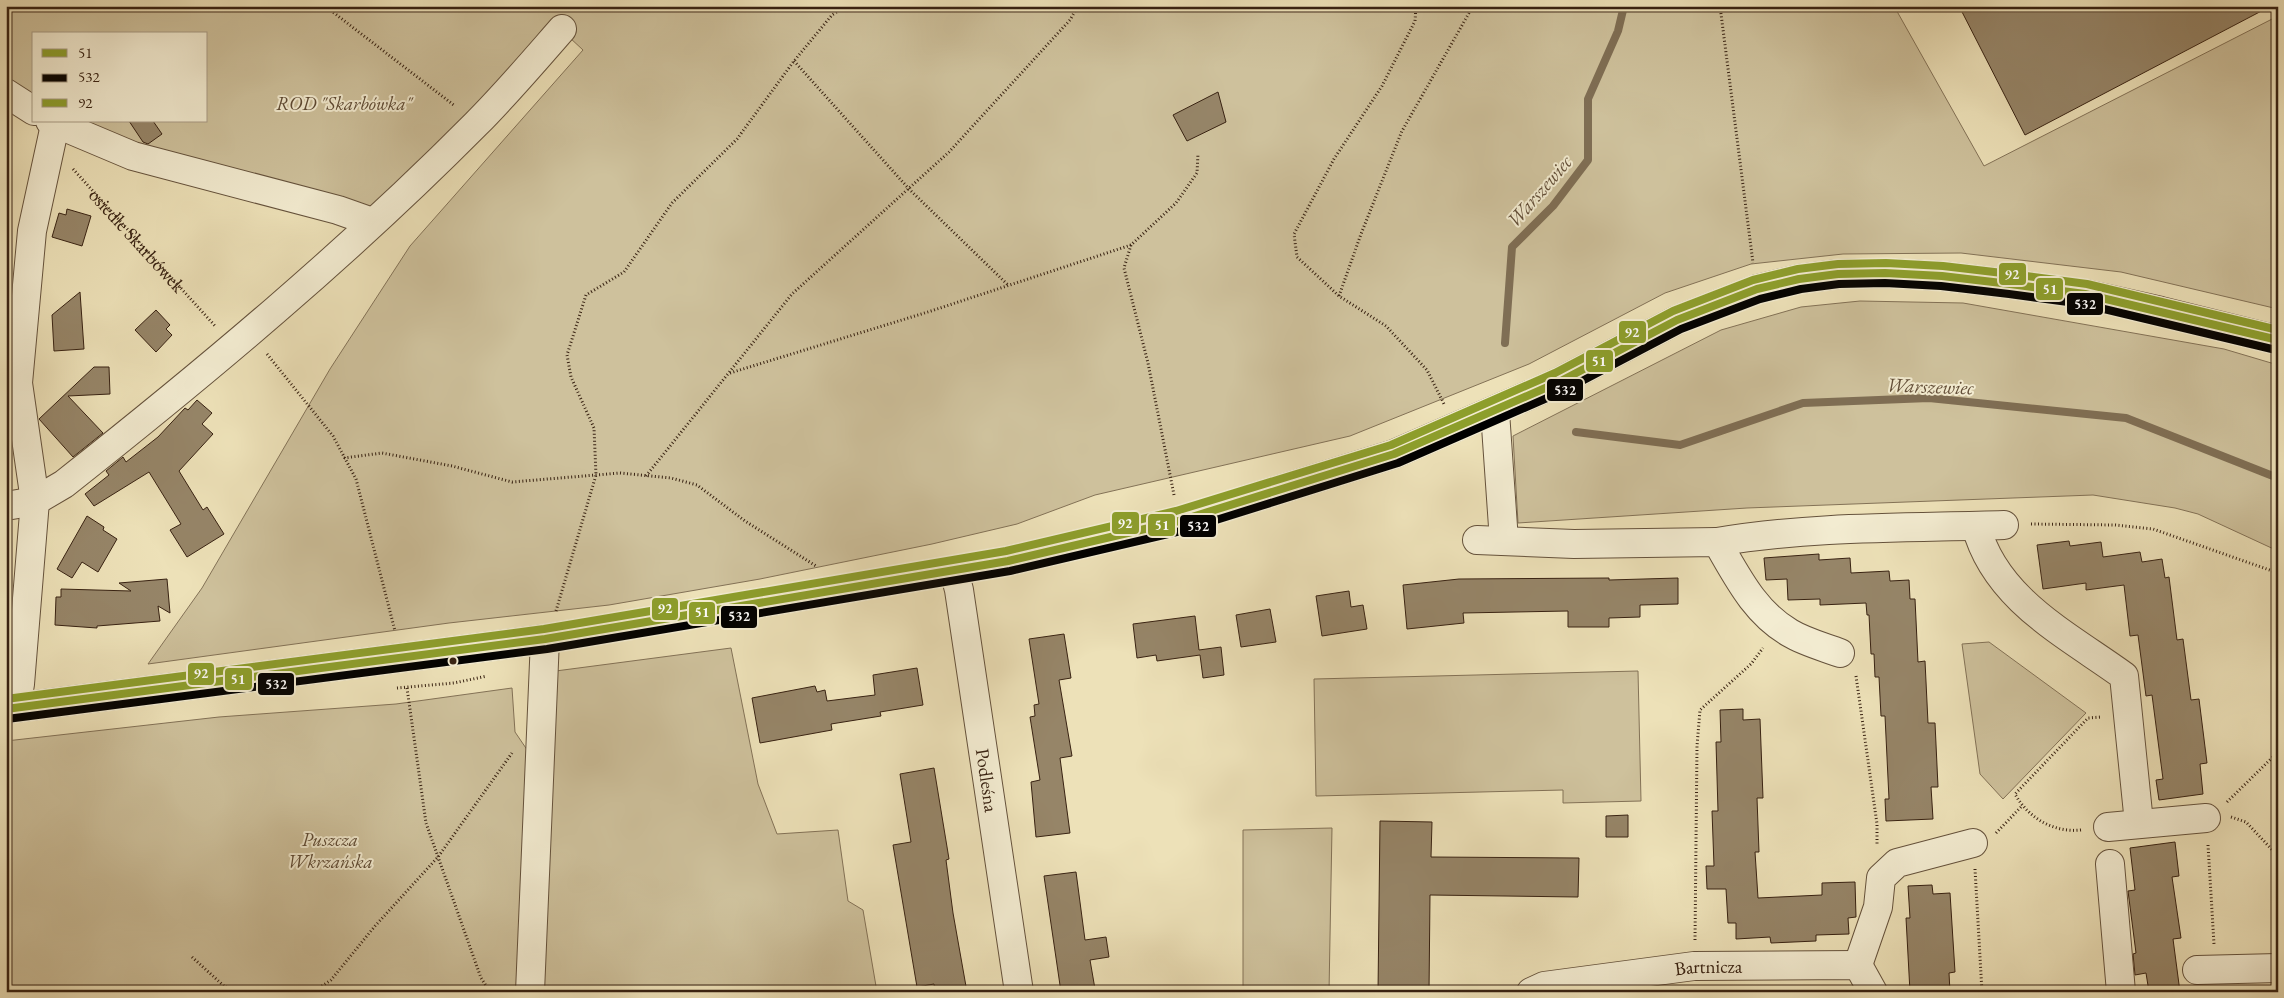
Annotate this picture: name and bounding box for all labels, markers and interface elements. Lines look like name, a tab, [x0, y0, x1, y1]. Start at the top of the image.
legend	[32, 32, 208, 122]
text: 51	[78, 43, 92, 62]
text: 532	[78, 67, 100, 86]
park label: ROD "Skarbówka"	[276, 91, 414, 116]
text: 92	[78, 93, 93, 112]
water label: Warszewiec	[1501, 149, 1578, 232]
street label: osiedle Skarbówek	[84, 183, 192, 298]
line badge: 92	[1998, 262, 2027, 286]
text: 92	[2005, 265, 2020, 283]
line badge: 51	[2035, 277, 2064, 301]
text: 51	[2043, 280, 2057, 298]
line badge: 532	[2066, 292, 2104, 316]
text: 532	[2074, 295, 2097, 313]
line badge: 92	[1618, 320, 1647, 344]
text: 92	[1625, 323, 1640, 341]
line badge: 51	[1585, 349, 1614, 373]
text: 51	[1592, 352, 1606, 370]
water label: Warszewiec	[1886, 371, 1975, 401]
line badge: 532	[1546, 378, 1584, 402]
text: 532	[1554, 381, 1577, 399]
line badge: 92	[1111, 511, 1140, 535]
line badge: 51	[1147, 513, 1176, 537]
text: 92	[1118, 514, 1133, 532]
line badge: 532	[1179, 514, 1217, 538]
text: 51	[1155, 516, 1169, 534]
text: 532	[1187, 517, 1210, 535]
line badge: 92	[651, 597, 679, 621]
text: 92	[658, 599, 673, 617]
line badge: 51	[688, 601, 716, 625]
text: 51	[695, 603, 709, 621]
line badge: 532	[720, 605, 758, 629]
text: 532	[728, 607, 751, 625]
unlabelled marker	[448, 656, 458, 666]
line badge: 92	[187, 662, 215, 686]
text: 92	[194, 664, 209, 682]
line badge: 51	[224, 667, 253, 691]
text: 51	[231, 670, 245, 688]
line badge: 532	[257, 672, 295, 696]
text: 532	[265, 675, 288, 693]
street label: Podleśna	[970, 747, 1005, 814]
park label: Puszcza Wkrzańska	[287, 827, 373, 874]
street label: Bartnicza	[1673, 953, 1743, 981]

